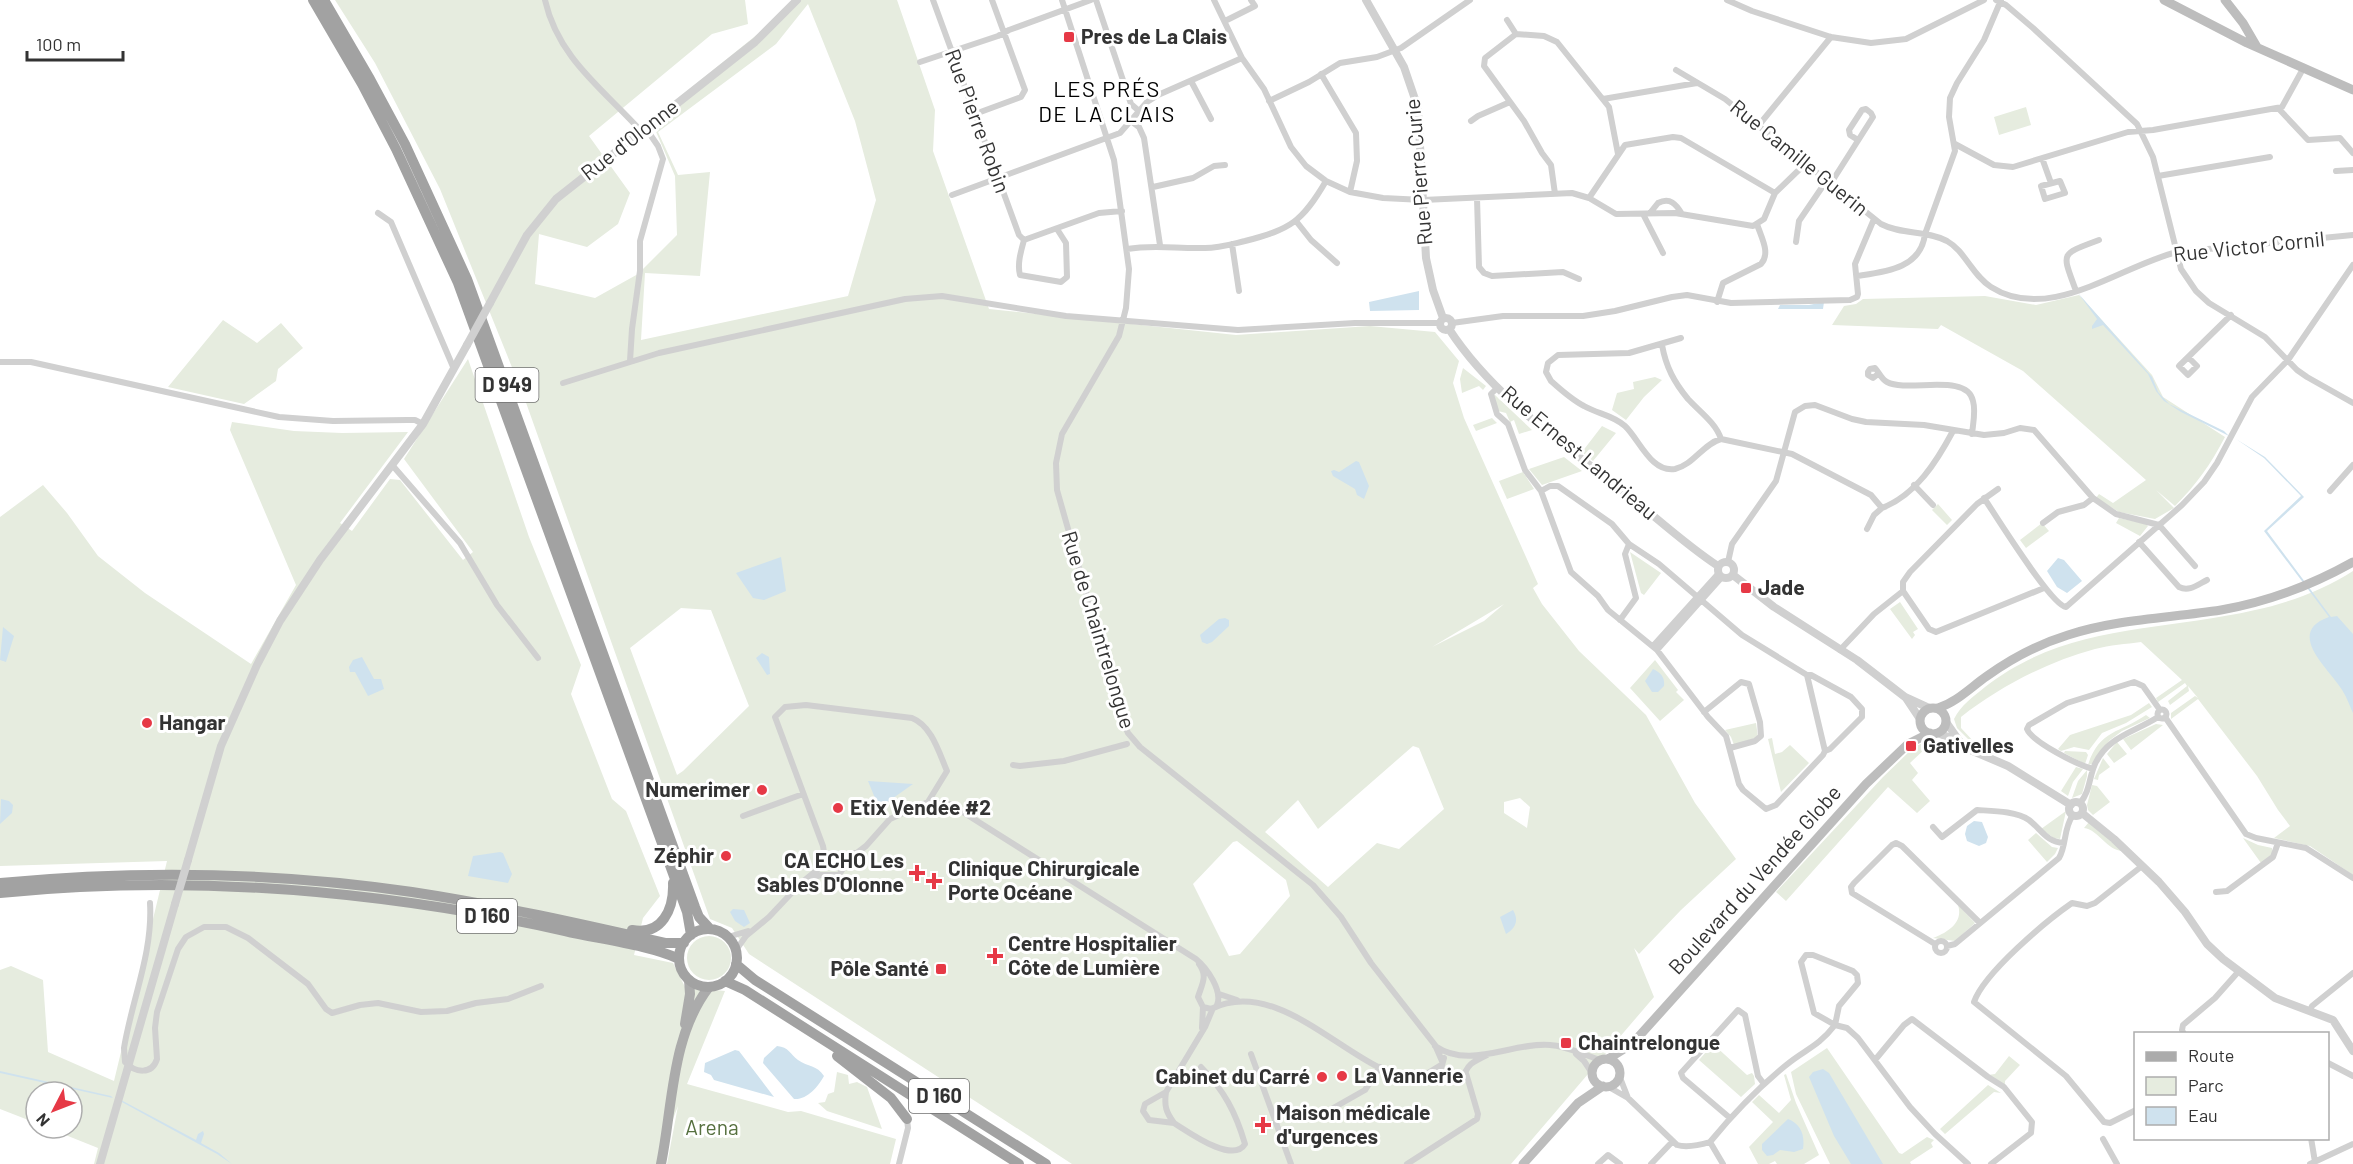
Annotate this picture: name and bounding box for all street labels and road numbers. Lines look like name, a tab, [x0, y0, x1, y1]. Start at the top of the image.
street label: Rue Pierre Robin	[941, 45, 1016, 196]
street label: Rue d'Olonne	[575, 93, 683, 185]
street label: Rue Camille Guerin	[1726, 94, 1874, 220]
street label: Rue Pierre Curie	[1399, 98, 1436, 247]
street label: Rue Victor Cornil	[2172, 225, 2326, 266]
road number: D 949	[476, 368, 538, 402]
street label: Rue Ernest Landrieau	[1497, 379, 1663, 524]
street label: Rue de Chaintrelongue	[1057, 528, 1141, 731]
street label: Boulevard du Vendée Globe	[1662, 779, 1845, 979]
road number: D 160	[457, 899, 517, 933]
road number: D 160	[909, 1079, 969, 1113]

